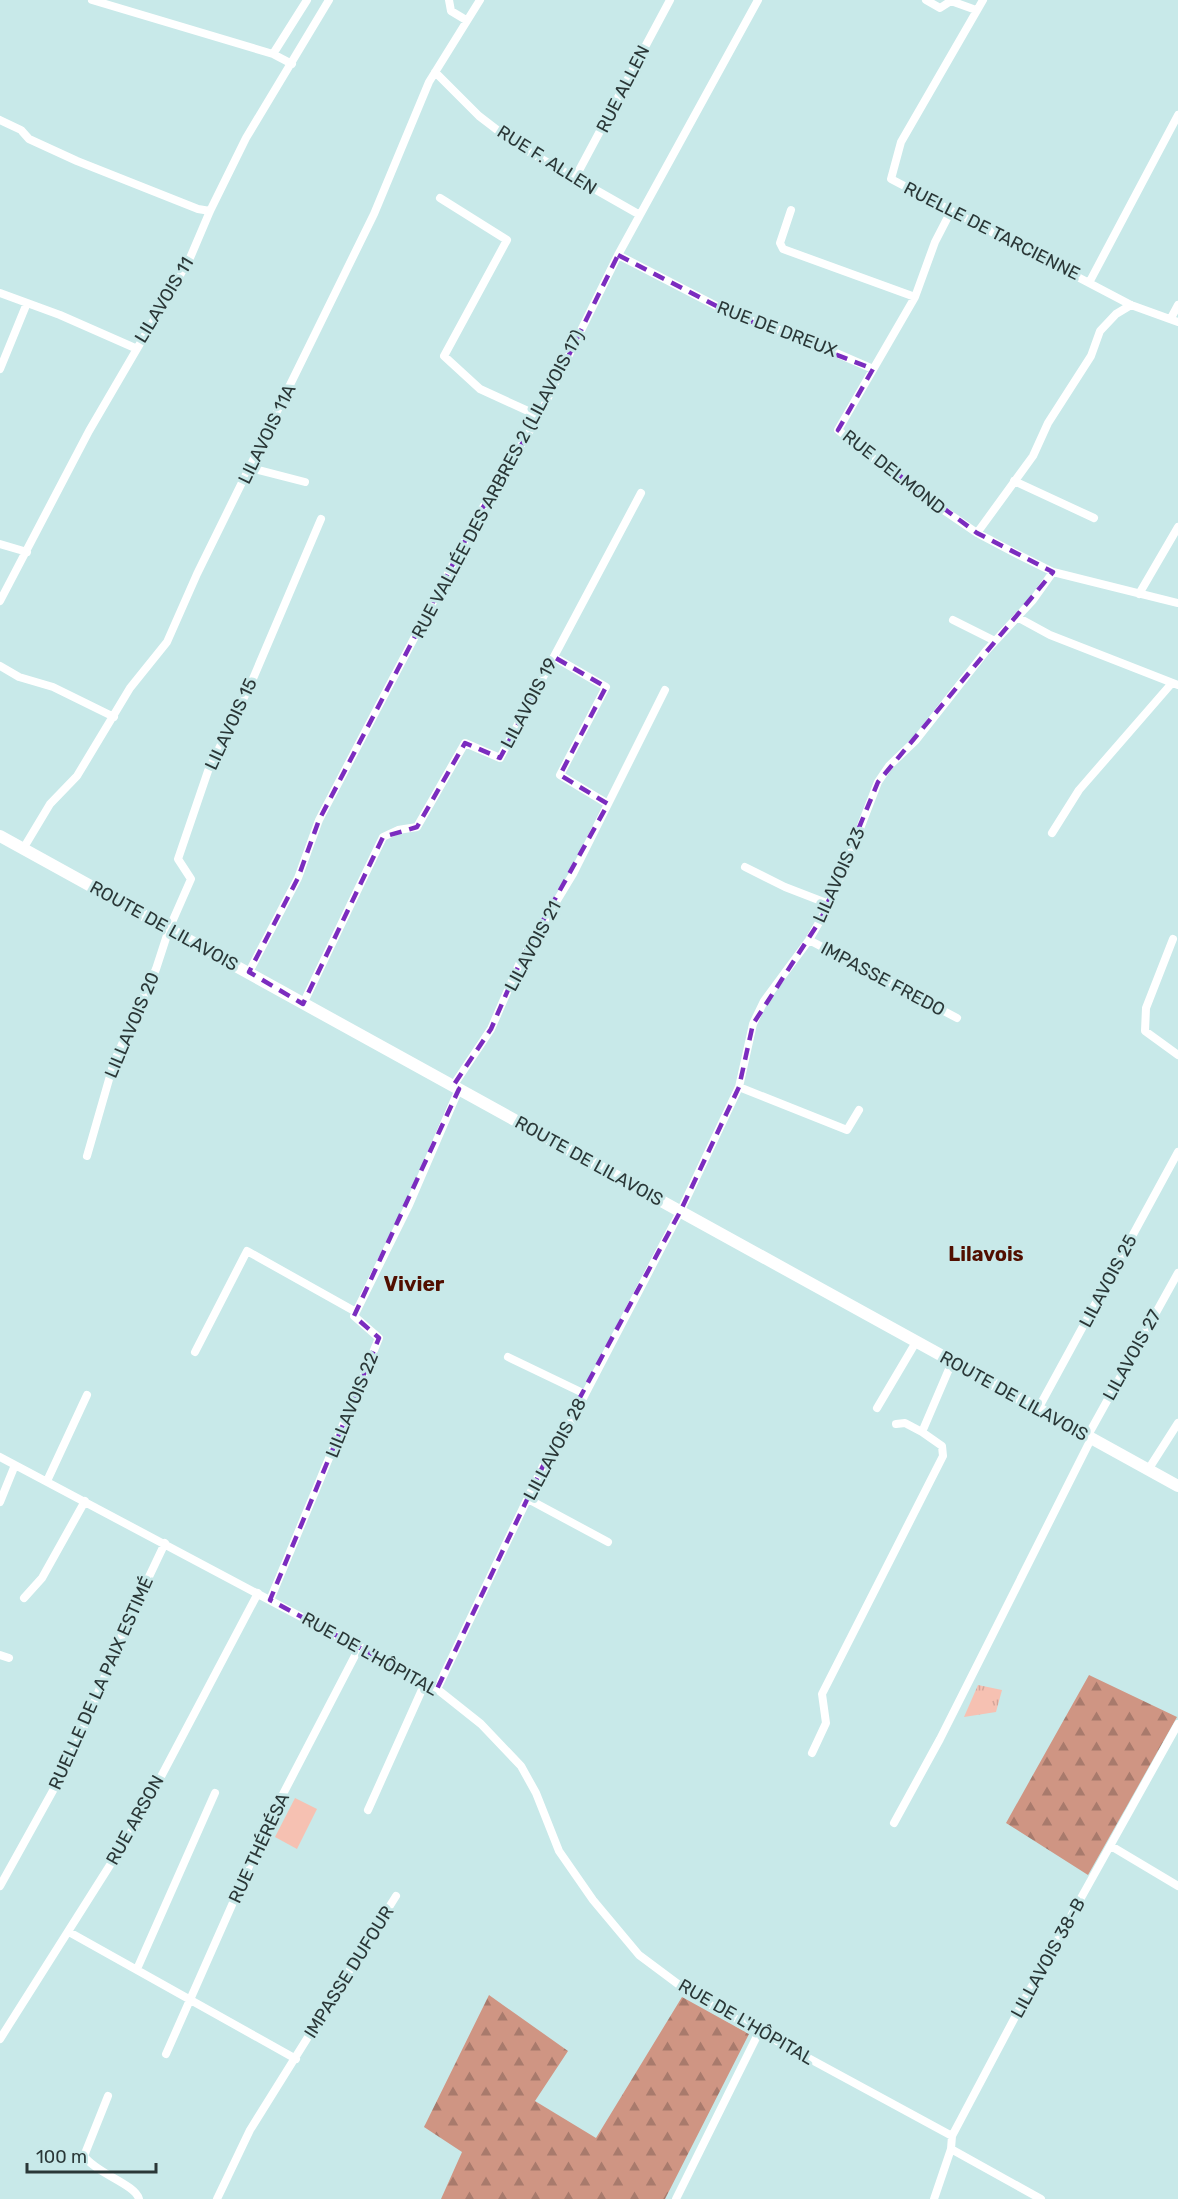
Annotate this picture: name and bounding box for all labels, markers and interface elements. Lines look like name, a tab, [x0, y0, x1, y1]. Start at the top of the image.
street label: RUE ALLEN	[592, 42, 654, 136]
street label: RUE F. ALLEN	[493, 121, 601, 199]
street label: RUELLE DE TARCIENNE	[900, 177, 1084, 285]
street label: LILAVOIS 11	[130, 253, 198, 347]
street label: RUE DE DREUX	[714, 296, 840, 362]
street label: RUE VALLÉE DES ARBRES 2 (LILAVOIS 17)	[407, 326, 589, 642]
street label: LILAVOIS 11A	[233, 381, 301, 487]
street label: RUE DELMOND	[838, 425, 950, 519]
street label: LILAVOIS 19	[496, 654, 562, 752]
street label: LILAVOIS 15	[200, 675, 262, 773]
street label: LILAVOIS 23	[808, 824, 870, 926]
street label: ROUTE DE LILAVOIS	[86, 876, 242, 976]
street label: LILAVOIS 21	[500, 897, 566, 995]
street label: IMPASSE FREDO	[817, 937, 949, 1021]
street label: LILLAVOIS 20	[100, 969, 164, 1081]
street label: ROUTE DE LILAVOIS	[511, 1111, 667, 1211]
street label: LILAVOIS 25	[1074, 1231, 1142, 1331]
district label: Lilavois	[948, 1242, 1024, 1266]
district label: Vivier	[384, 1271, 445, 1296]
street label: LILAVOIS 27	[1098, 1306, 1166, 1404]
street label: ROUTE DE LILAVOIS	[936, 1346, 1092, 1446]
street label: LILLAVOIS 22	[321, 1349, 383, 1461]
street label: LILLAVOIS 28	[519, 1394, 591, 1504]
street label: RUELLE DE LA PAIX ESTIMÉ	[44, 1573, 158, 1793]
street label: RUE DE L'HÔPITAL	[298, 1607, 442, 1701]
street label: RUE ARSON	[101, 1771, 169, 1869]
street label: RUE THÉRÉSA	[224, 1789, 294, 1907]
street label: LILLAVOIS 38-B	[1006, 1894, 1090, 2022]
street label: IMPASSE DUFOUR	[299, 1902, 399, 2042]
street label: RUE DE L'HÔPITAL	[675, 1974, 817, 2070]
scale bar	[27, 2136, 156, 2174]
text: 100 m	[36, 2146, 87, 2168]

